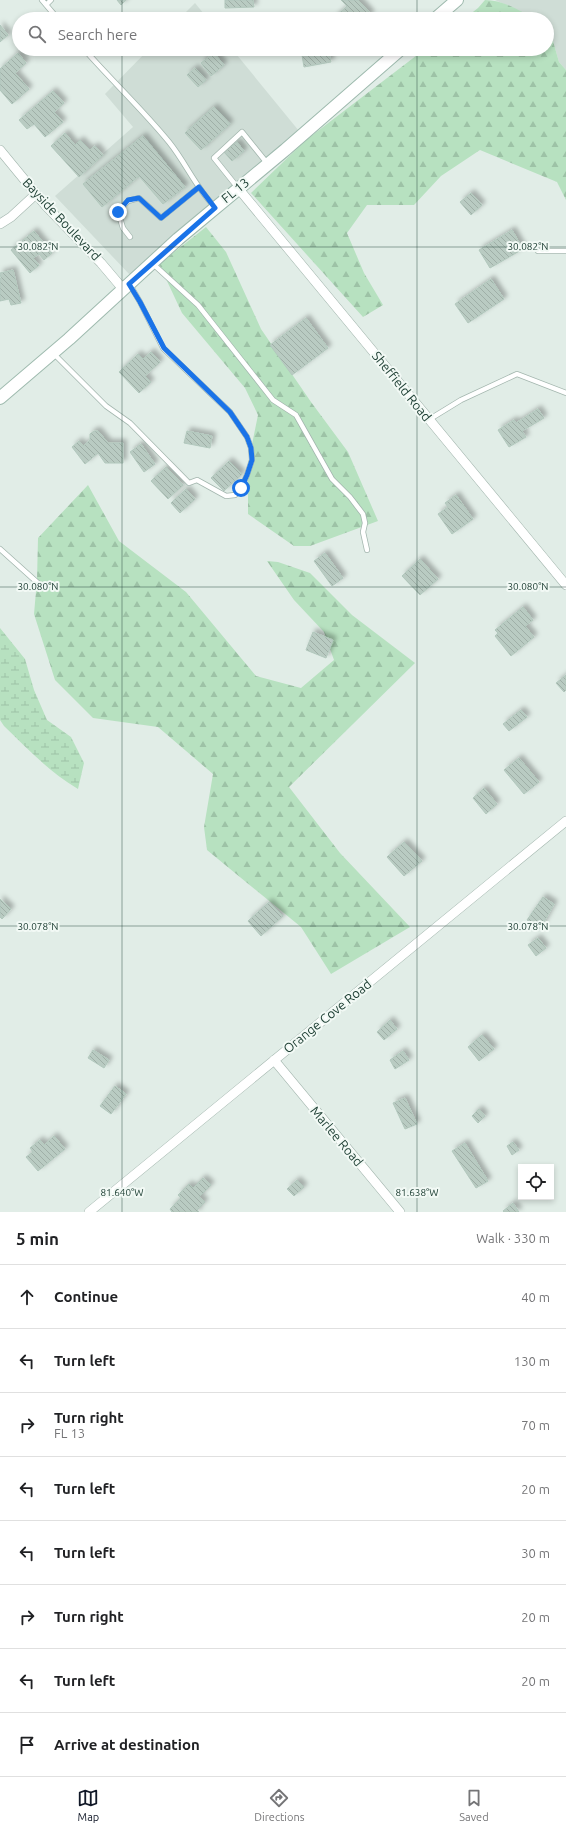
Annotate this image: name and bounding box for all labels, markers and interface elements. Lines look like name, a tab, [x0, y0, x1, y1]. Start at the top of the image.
search box	[12, 12, 554, 56]
icon: search	[26, 23, 48, 45]
text: Search here	[58, 26, 137, 43]
street label: Bayside Boulevard	[20, 175, 104, 263]
street label: FL 13	[219, 175, 251, 205]
route end	[109, 203, 127, 221]
text: 30.082°N	[17, 241, 59, 252]
text: 30.082°N	[507, 241, 549, 252]
street label: Sheffield Road	[370, 348, 434, 424]
route start	[232, 479, 250, 497]
text: 30.080°N	[17, 581, 59, 592]
text: 30.080°N	[507, 581, 549, 592]
text: 30.078°N	[17, 921, 59, 932]
text: 30.078°N	[507, 921, 549, 932]
street label: Orange Cove Road	[280, 976, 374, 1056]
street label: Marlee Road	[308, 1103, 366, 1169]
map controls	[518, 1164, 554, 1200]
button: locate	[518, 1164, 554, 1200]
text: 81.640°W	[100, 1187, 144, 1198]
text: 81.638°W	[395, 1187, 439, 1198]
text: 5 min	[16, 1229, 59, 1248]
text: Walk · 330 m	[476, 1231, 550, 1245]
icon: ahead	[16, 1286, 38, 1308]
text: Continue	[54, 1288, 118, 1305]
text: 40 m	[521, 1290, 550, 1304]
icon: left	[16, 1350, 38, 1372]
text: Turn left	[54, 1352, 115, 1369]
text: 130 m	[514, 1354, 550, 1368]
text: Turn right	[54, 1409, 124, 1426]
icon: right	[16, 1414, 38, 1436]
text: 70 m	[521, 1418, 550, 1432]
text: FL 13	[54, 1426, 85, 1440]
icon: left	[16, 1478, 38, 1500]
text: Turn left	[54, 1480, 115, 1497]
text: 20 m	[521, 1482, 550, 1496]
icon: left	[16, 1542, 38, 1564]
text: Turn left	[54, 1544, 115, 1561]
text: 30 m	[521, 1546, 550, 1560]
icon: right	[16, 1606, 38, 1628]
text: Turn right	[54, 1608, 124, 1625]
text: 20 m	[521, 1610, 550, 1624]
icon: left	[16, 1670, 38, 1692]
text: Turn left	[54, 1672, 115, 1689]
text: 20 m	[521, 1674, 550, 1688]
icon: arrive	[16, 1734, 38, 1756]
text: Arrive at destination	[54, 1736, 200, 1753]
tab: Map	[77, 1787, 99, 1823]
tab: Directions	[254, 1787, 305, 1823]
tab: Saved	[459, 1787, 489, 1823]

